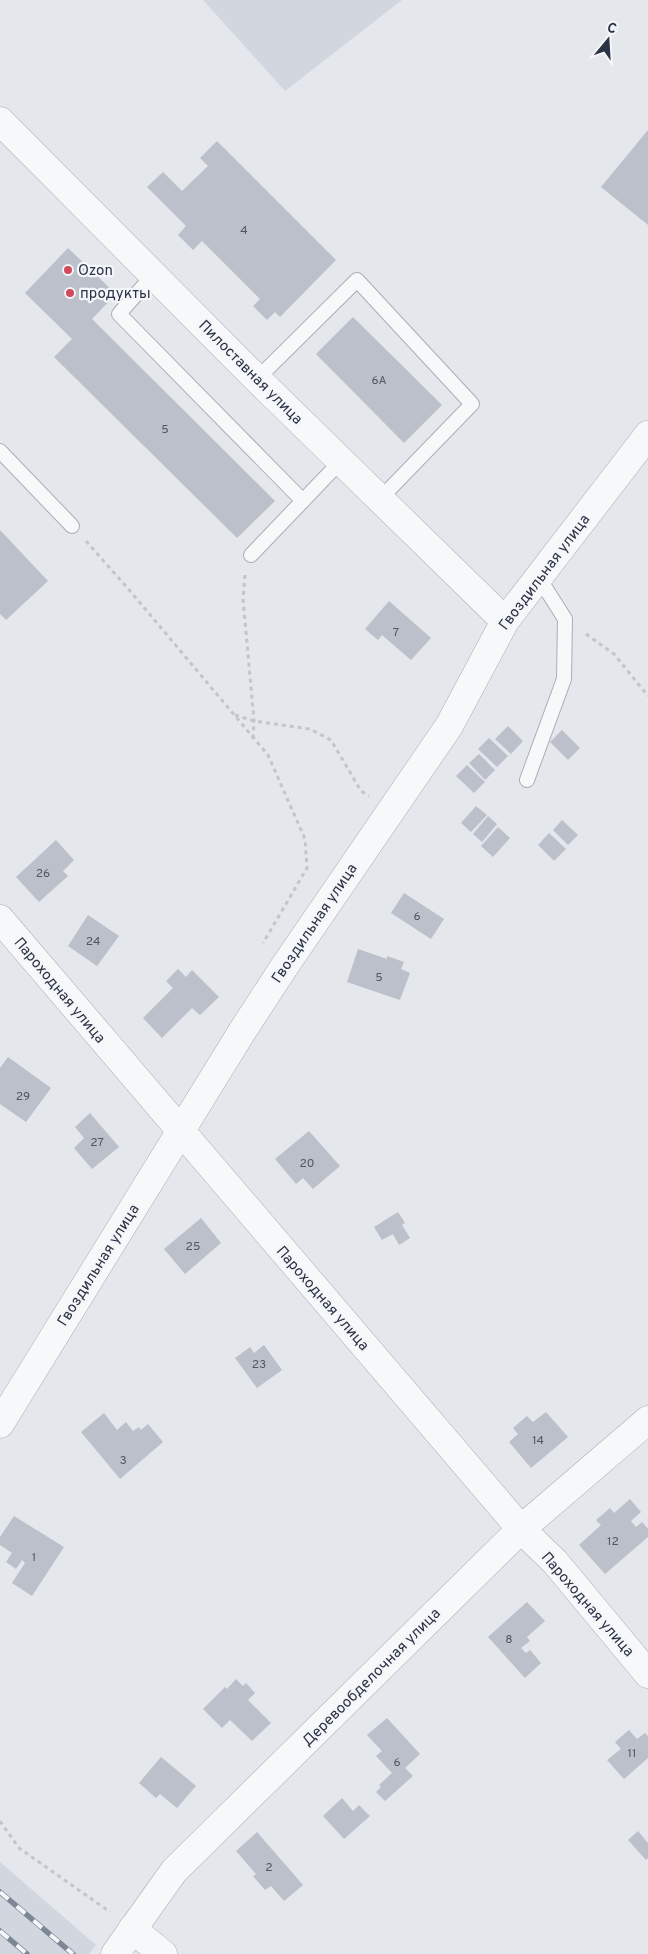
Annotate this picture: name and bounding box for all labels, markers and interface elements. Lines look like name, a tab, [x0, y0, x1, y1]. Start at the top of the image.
north arrow	[583, 15, 633, 65]
text: С	[605, 20, 618, 39]
house number: 4	[240, 223, 248, 239]
place label: Ozon	[78, 262, 113, 281]
marker: Ozon	[62, 264, 74, 276]
place label: продукты	[80, 285, 151, 304]
marker: продукты	[64, 287, 76, 299]
street label: Пилоставная улица	[194, 317, 306, 429]
house number: 6А	[371, 373, 387, 389]
house number: 5	[161, 422, 169, 438]
street label: Гвоздильная улица	[495, 511, 595, 635]
house number: 7	[393, 625, 399, 641]
street label: Гвоздильная улица	[268, 860, 362, 987]
house number: 26	[36, 866, 50, 882]
house number: 6	[413, 909, 421, 925]
street label: Пароходная улица	[9, 934, 109, 1048]
house number: 24	[86, 934, 100, 950]
house number: 5	[375, 970, 383, 986]
house number: 29	[16, 1089, 30, 1105]
house number: 27	[90, 1135, 104, 1151]
house number: 20	[299, 1156, 315, 1172]
street label: Гвоздильная улица	[54, 1201, 144, 1330]
house number: 25	[186, 1239, 200, 1255]
street label: Пароходная улица	[271, 1243, 373, 1355]
house number: 23	[252, 1357, 266, 1373]
house number: 14	[532, 1433, 544, 1449]
house number: 3	[119, 1453, 127, 1469]
house number: 12	[607, 1534, 619, 1550]
street label: Пароходная улица	[536, 1549, 638, 1661]
house number: 1	[32, 1550, 36, 1566]
street label: Деревообделочная улица	[299, 1605, 445, 1751]
house number: 8	[505, 1632, 513, 1648]
house number: 11	[628, 1746, 636, 1762]
house number: 6	[393, 1755, 401, 1771]
house number: 2	[265, 1860, 273, 1876]

